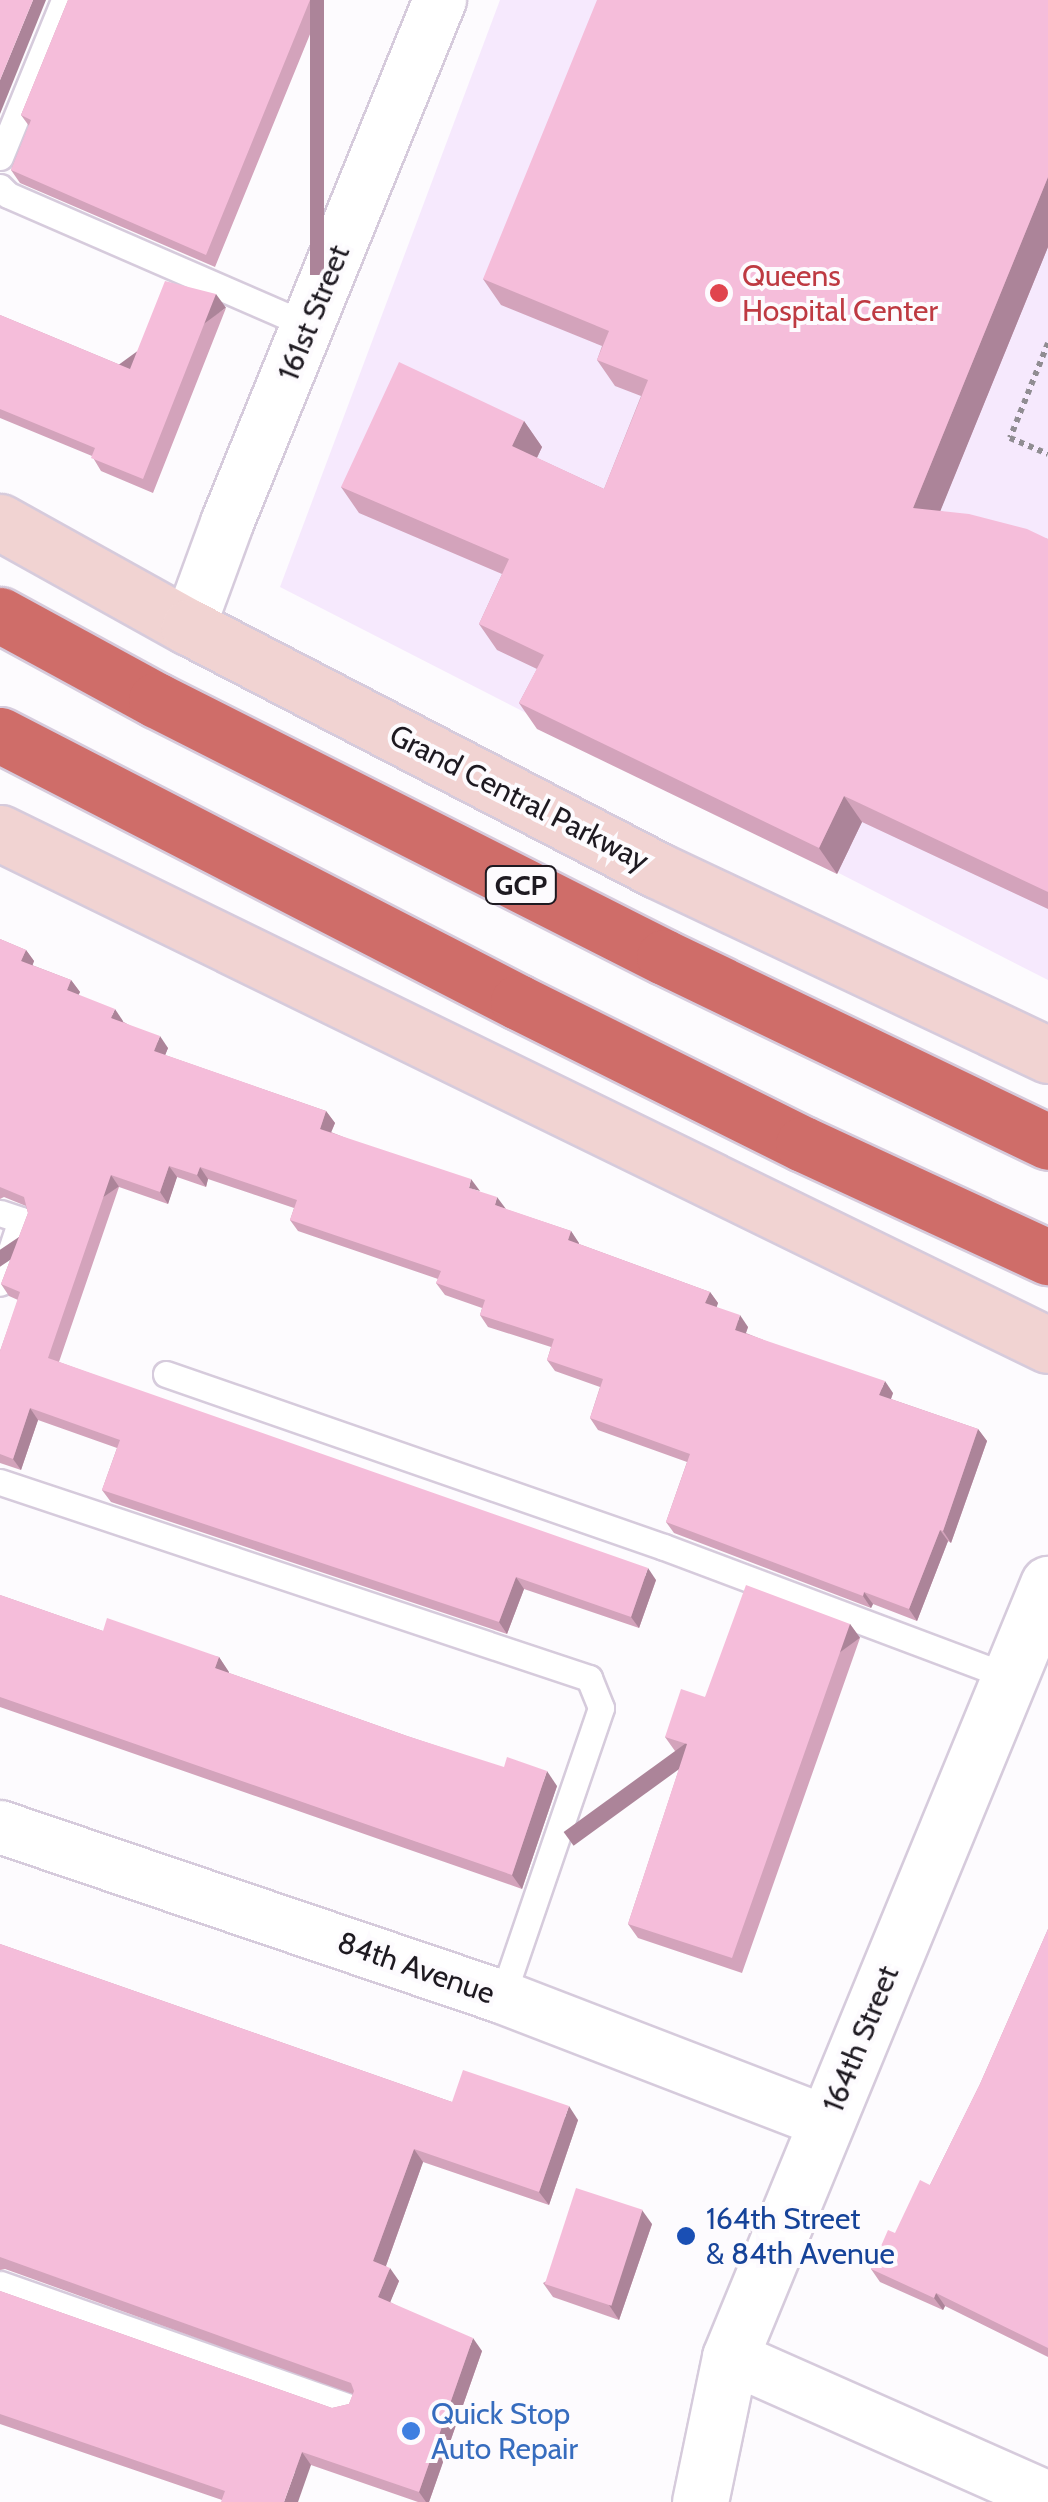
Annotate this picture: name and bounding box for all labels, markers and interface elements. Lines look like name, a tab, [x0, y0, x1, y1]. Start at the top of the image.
street label: 161st Street	[271, 240, 357, 386]
place label: Queens Hospital Center	[742, 258, 938, 328]
marker: Queens Hospital Center	[706, 280, 732, 306]
street label: Grand Central Parkway	[383, 717, 655, 879]
road number: GCP	[484, 862, 558, 908]
street label: 84th Avenue	[333, 1924, 499, 2012]
street label: 164th Street	[815, 1961, 907, 2117]
place label: 164th Street & 84th Avenue	[706, 2201, 895, 2272]
marker: 164th Street & 84th Avenue	[675, 2225, 697, 2247]
place label: Quick Stop Auto Repair	[431, 2396, 578, 2466]
marker: Quick Stop Auto Repair	[400, 2420, 422, 2442]

